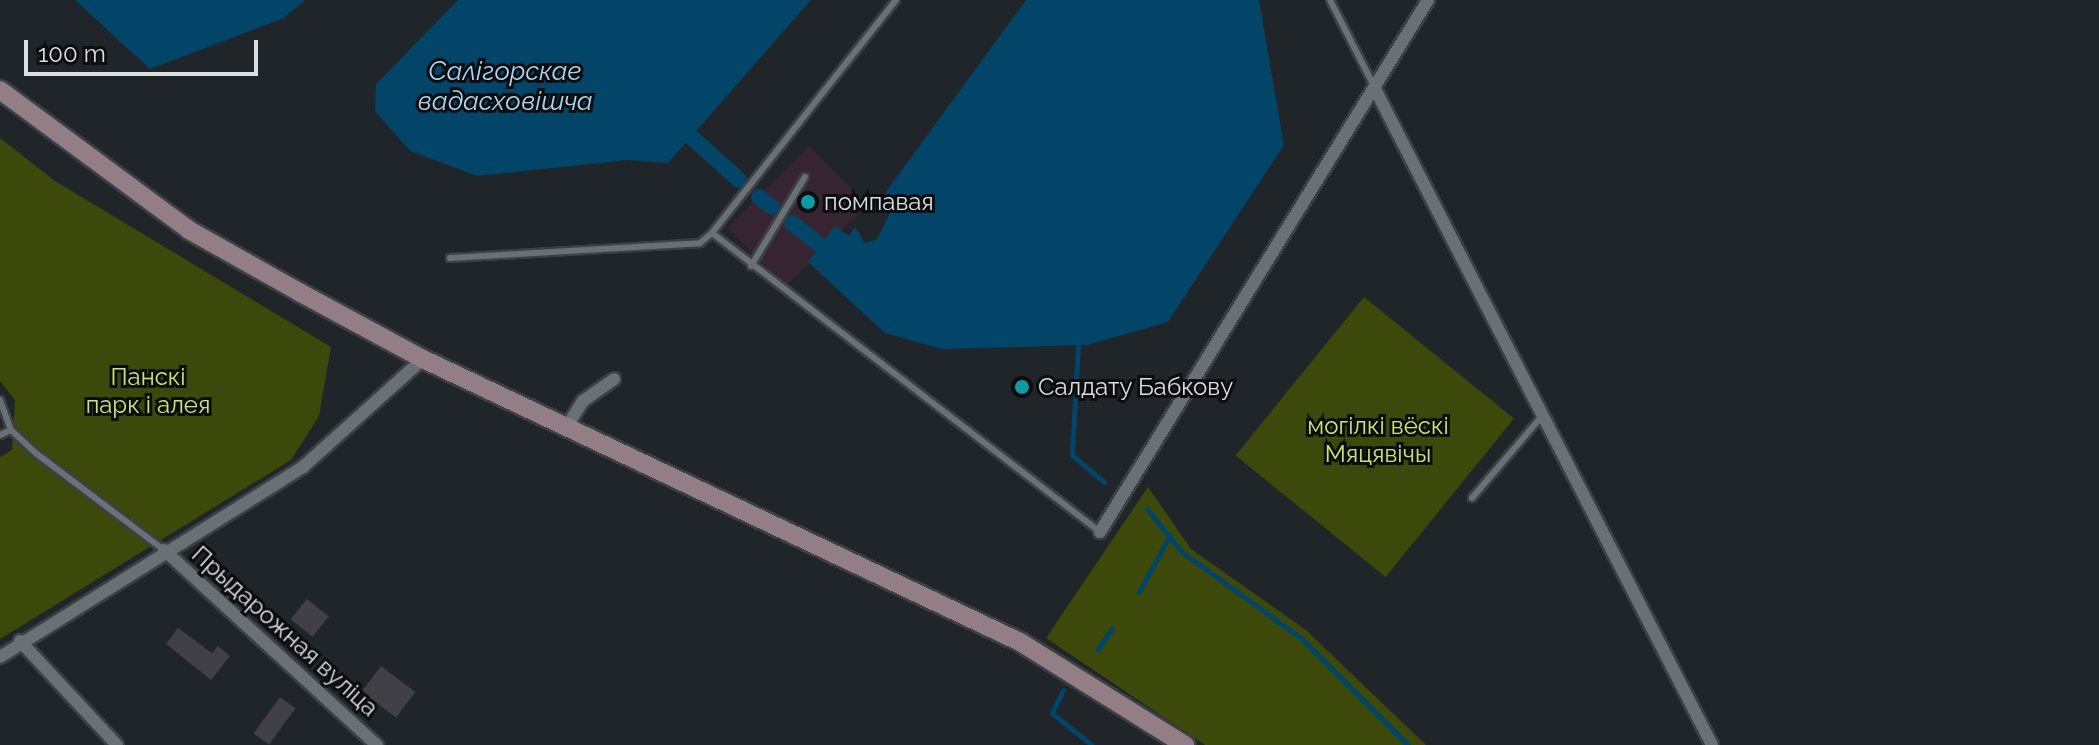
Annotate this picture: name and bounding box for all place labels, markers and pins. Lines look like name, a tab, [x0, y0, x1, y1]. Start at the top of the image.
place label: помпавая	[824, 188, 934, 216]
marker: помпавая	[799, 193, 817, 211]
place label: Салдату Бабкову	[1038, 373, 1234, 401]
marker: Салдату Бабкову	[1013, 378, 1031, 396]

